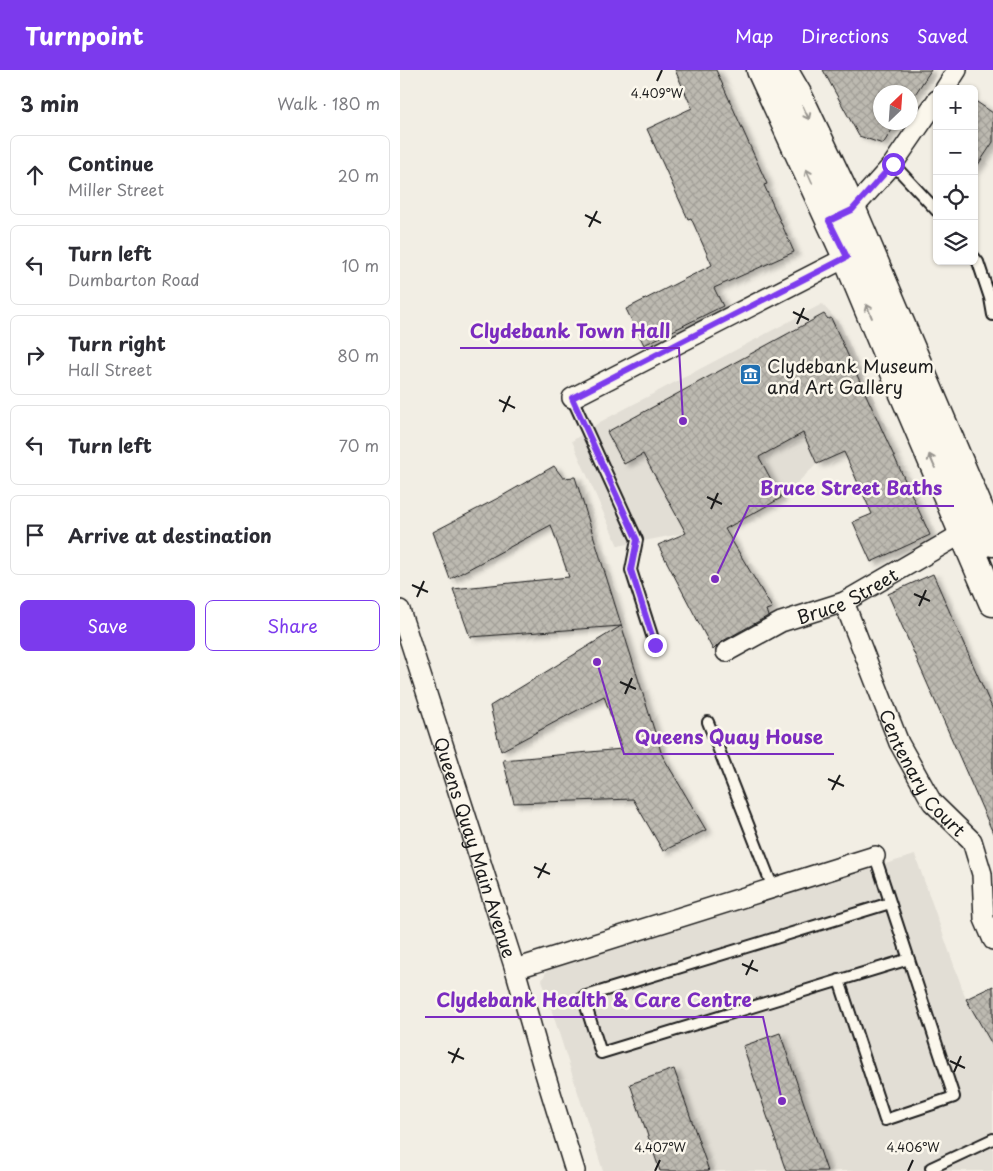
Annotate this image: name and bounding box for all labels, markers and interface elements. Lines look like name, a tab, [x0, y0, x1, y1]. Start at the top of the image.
text: Turnpoint	[25, 17, 144, 53]
text: Map	[735, 22, 773, 49]
text: Directions	[801, 22, 889, 49]
text: Saved	[917, 22, 968, 49]
text: 4.409°W	[631, 84, 684, 102]
north arrow	[873, 85, 918, 130]
map controls	[933, 85, 978, 265]
button: +	[933, 85, 978, 130]
text: 3 min	[20, 87, 79, 119]
text: Walk · 180 m	[277, 91, 380, 115]
one-way arrow	[802, 105, 811, 120]
button: −	[933, 130, 978, 175]
text: Continue	[68, 149, 154, 177]
route start	[882, 153, 905, 176]
icon: ahead	[21, 161, 49, 189]
text: 20 m	[338, 163, 379, 187]
one-way arrow	[804, 169, 814, 184]
button: locate	[933, 175, 978, 220]
text: Miller Street	[68, 177, 164, 201]
button: layers	[933, 220, 978, 265]
text: Turn left	[68, 239, 152, 267]
icon: left	[21, 251, 49, 279]
text: 10 m	[342, 253, 379, 277]
text: Dumbarton Road	[68, 267, 200, 291]
one-way arrow	[864, 304, 873, 319]
callout: Clydebank Town Hall	[460, 314, 679, 348]
text: Clydebank Town Hall	[470, 316, 670, 344]
text: Turn right	[68, 329, 166, 357]
icon: right	[21, 341, 49, 369]
text: 80 m	[337, 343, 379, 367]
place label: Clydebank Museum and Art Gallery	[767, 352, 934, 400]
text: Hall Street	[68, 357, 152, 381]
museum icon: Clydebank Museum and Art Gallery	[739, 363, 763, 387]
icon: left	[21, 431, 49, 459]
text: Turn left	[68, 431, 152, 459]
text: 70 m	[339, 433, 379, 457]
one-way arrow	[927, 453, 936, 468]
callout: Bruce Street Baths	[749, 472, 954, 506]
text: Bruce Street Baths	[760, 473, 942, 501]
icon: arrive	[21, 521, 49, 549]
text: Arrive at destination	[68, 521, 272, 549]
street label: Bruce Street	[793, 560, 902, 630]
button: Save	[20, 600, 195, 651]
button: Share	[205, 600, 380, 651]
route end	[644, 634, 667, 657]
street label: Centenary Court	[873, 705, 973, 842]
callout: Queens Quay House	[624, 720, 834, 754]
text: Queens Quay House	[635, 722, 823, 750]
street label: Queens Quay Main Avenue	[428, 733, 524, 961]
callout: Clydebank Health & Care Centre	[425, 983, 763, 1017]
text: Clydebank Health & Care Centre	[436, 985, 752, 1013]
text: 4.407°W	[634, 1138, 687, 1156]
text: 4.406°W	[886, 1138, 940, 1156]

